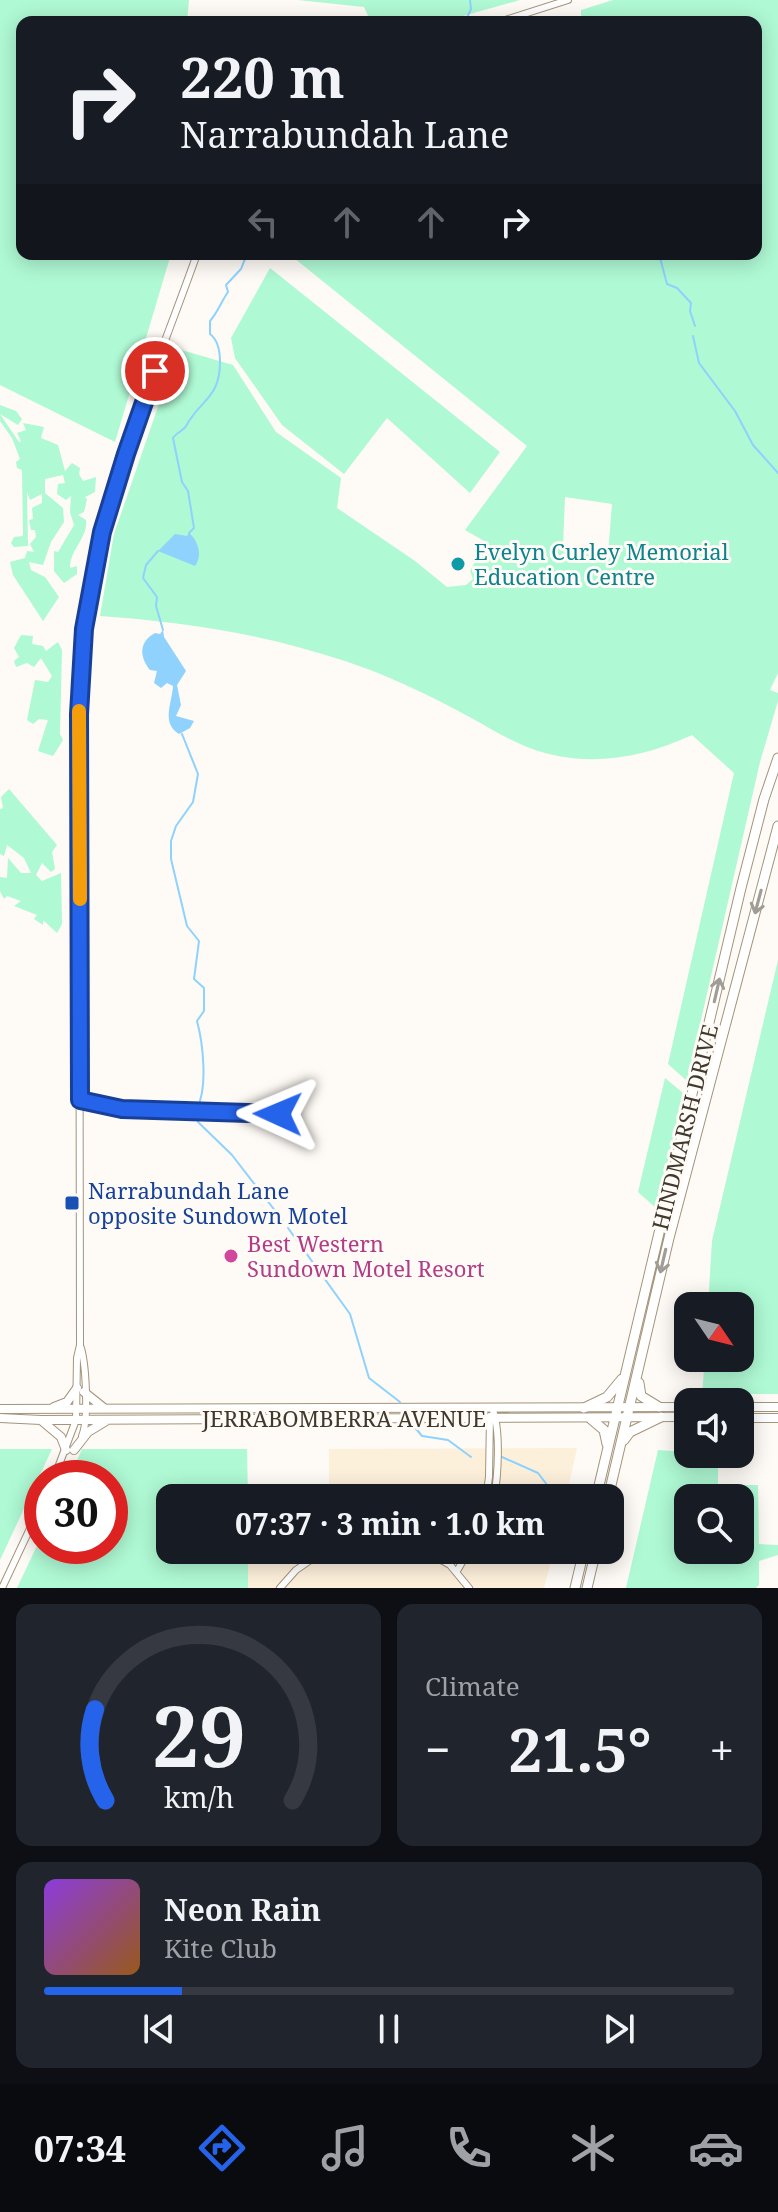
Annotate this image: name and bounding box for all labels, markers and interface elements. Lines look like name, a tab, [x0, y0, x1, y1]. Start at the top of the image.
text: 220 m	[180, 38, 345, 114]
icon: right	[48, 48, 152, 152]
text: Narrabundah Lane	[180, 110, 509, 159]
icon: left	[241, 200, 285, 244]
icon: ahead	[325, 200, 369, 244]
icon: ahead	[409, 200, 453, 244]
icon: right	[493, 200, 537, 244]
pin	[121, 337, 189, 405]
icon: arrive	[133, 349, 177, 393]
place label: Evelyn Curley Memorial Education Centre	[474, 536, 729, 591]
marker: Evelyn Curley Memorial Education Centre	[449, 555, 467, 573]
one-way arrow	[749, 888, 764, 914]
one-way arrow	[710, 978, 725, 1004]
street label: HINDMARSH DRIVE	[644, 1021, 724, 1233]
position arrow	[236, 1072, 320, 1156]
place label: Narrabundah Lane opposite Sundown Motel	[88, 1175, 348, 1230]
marker: Narrabundah Lane opposite Sundown Motel	[63, 1194, 81, 1212]
place label: Best Western Sundown Motel Resort	[247, 1228, 485, 1283]
marker: Best Western Sundown Motel Resort	[222, 1247, 240, 1265]
one-way arrow	[655, 1248, 670, 1274]
north arrow	[674, 1292, 754, 1372]
map controls	[674, 1292, 754, 1564]
button: sound	[674, 1388, 754, 1468]
street label: JERRABOMBERRA AVENUE	[201, 1403, 486, 1433]
speed limit sign: 30	[24, 1460, 128, 1564]
button: search	[674, 1484, 754, 1564]
text: 07:37 · 3 min · 1.0 km	[235, 1503, 545, 1544]
text: Climate	[425, 1668, 520, 1704]
text: 29	[151, 1678, 246, 1791]
text: 21.5°	[508, 1708, 652, 1790]
text: −	[425, 1719, 450, 1779]
text: +	[709, 1719, 734, 1779]
text: km/h	[163, 1777, 234, 1816]
text: Neon Rain	[164, 1889, 321, 1930]
text: Kite Club	[164, 1930, 277, 1966]
icon: previous	[137, 2007, 181, 2051]
icon: pause	[367, 2007, 411, 2051]
icon: next	[597, 2007, 641, 2051]
icon: directions	[194, 2120, 250, 2176]
icon: music	[317, 2120, 373, 2176]
icon: phone	[441, 2120, 497, 2176]
icon: climate	[565, 2120, 621, 2176]
icon: car	[688, 2120, 744, 2176]
text: 07:34	[34, 2124, 126, 2173]

